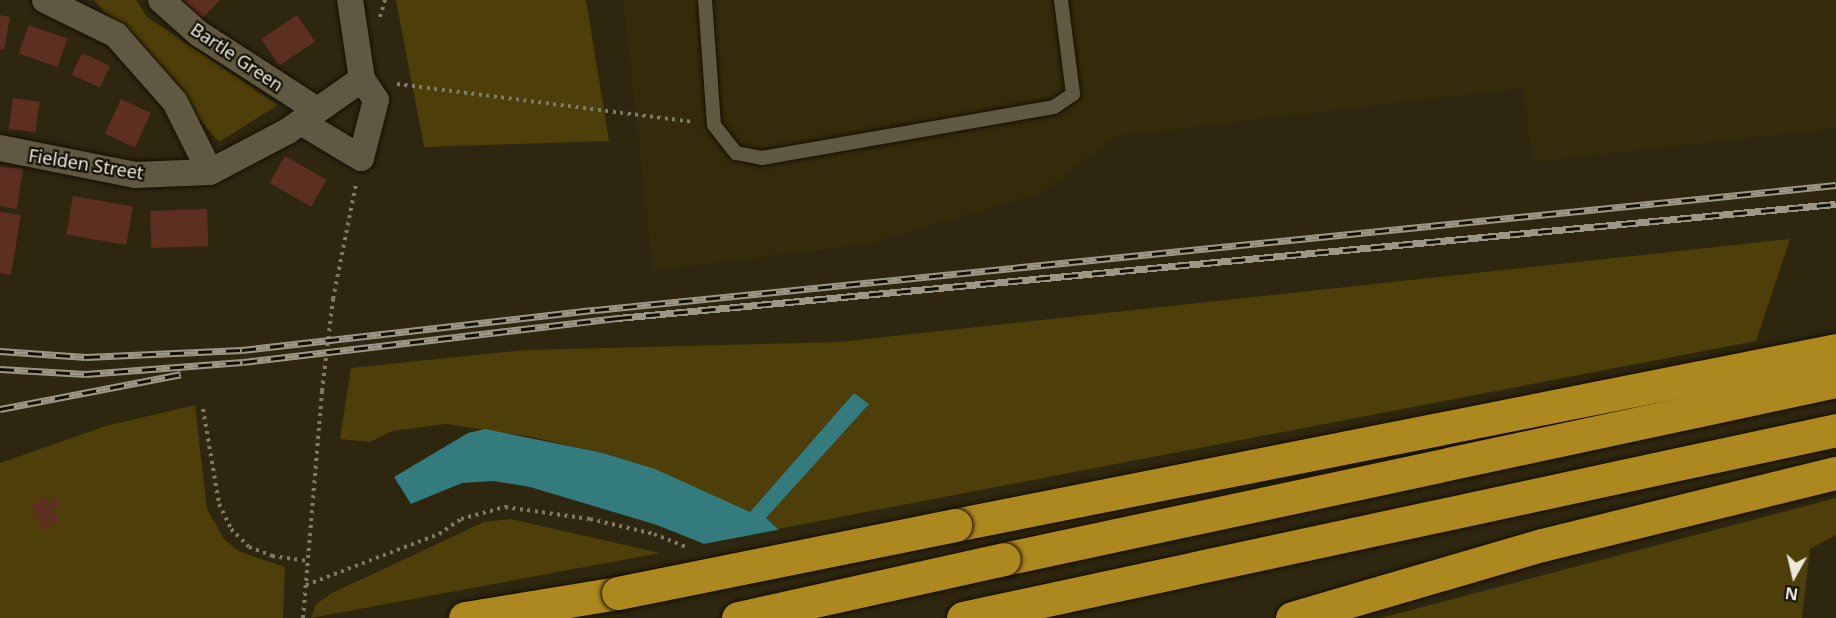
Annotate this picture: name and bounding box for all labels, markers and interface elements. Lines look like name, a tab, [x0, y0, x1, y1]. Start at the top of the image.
street label: Bartle Green	[187, 18, 287, 96]
street label: Fielden Street	[27, 144, 145, 184]
north arrow	[1764, 546, 1824, 606]
text: N	[1784, 582, 1799, 606]

